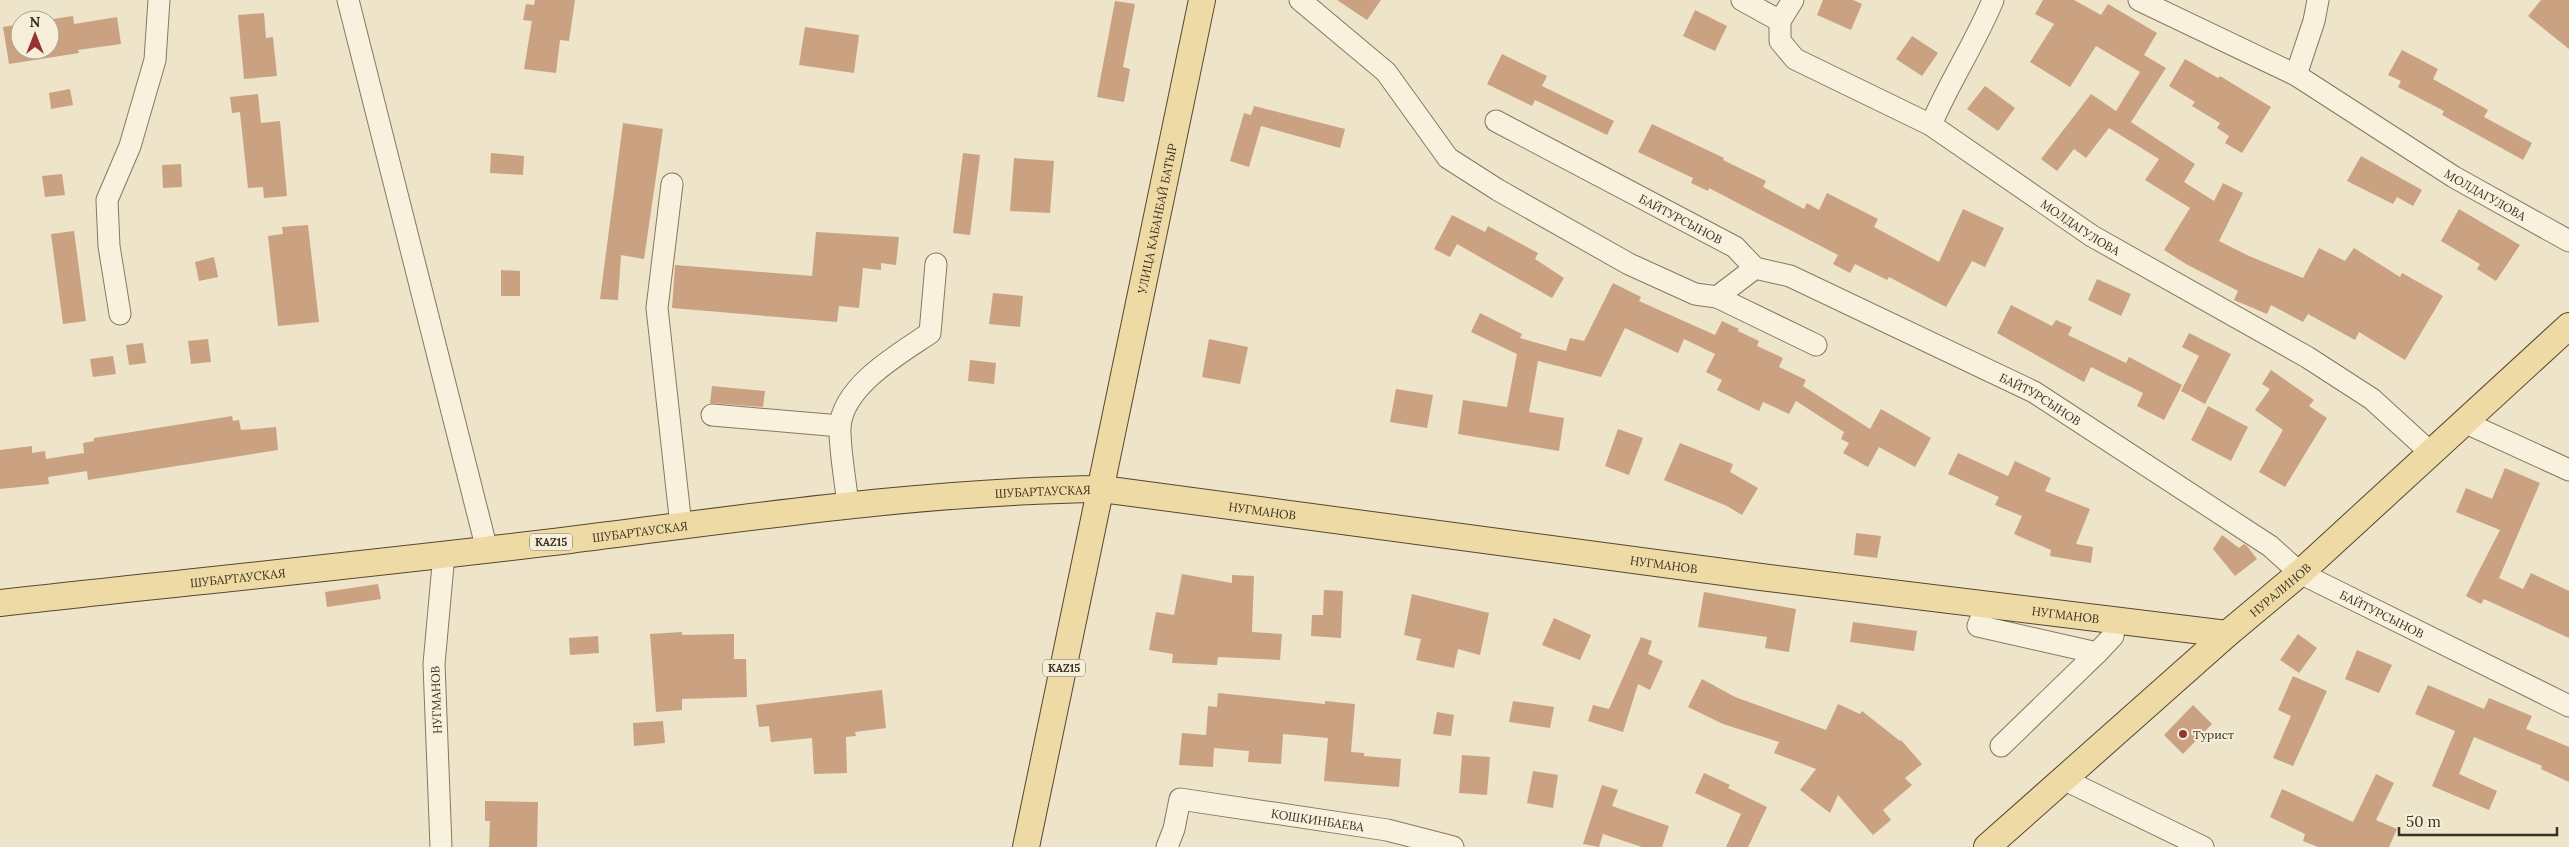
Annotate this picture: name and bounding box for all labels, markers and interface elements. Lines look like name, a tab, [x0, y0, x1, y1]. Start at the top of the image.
north arrow	[10, 10, 60, 60]
text: N	[30, 13, 41, 31]
street label: УЛИЦА КАБАНБАЙ БАТЫР	[1133, 142, 1180, 296]
street label: МОЛДАГУЛОВА	[2442, 165, 2529, 223]
street label: БАЙТУРСЫНОВ	[1637, 190, 1725, 247]
street label: МОЛДАГУЛОВА	[2038, 196, 2123, 258]
street label: БАЙТУРСЫНОВ	[1997, 369, 2084, 428]
street label: ШУБАРТАУСКАЯ	[994, 482, 1091, 500]
street label: НУГМАНОВ	[1228, 498, 1297, 522]
street label: ШУБАРТАУСКАЯ	[591, 517, 689, 545]
road number: KAZ15	[530, 534, 572, 550]
street label: НУГМАНОВ	[1629, 552, 1698, 576]
street label: НУРАЛИНОВ	[2246, 560, 2314, 620]
street label: ШУБАРТАУСКАЯ	[189, 565, 286, 590]
street label: БАЙТУРСЫНОВ	[2337, 586, 2427, 641]
street label: НУГМАНОВ	[2031, 603, 2100, 626]
road number: KAZ15	[1043, 660, 1085, 676]
street label: НУГМАНОВ	[427, 666, 445, 734]
place label: Турист	[2193, 727, 2234, 742]
marker: Турист	[2177, 728, 2189, 740]
scale bar	[2399, 804, 2556, 836]
street label: КОШКИНБАЕВА	[1270, 805, 1366, 834]
text: 50 m	[2406, 812, 2441, 831]

